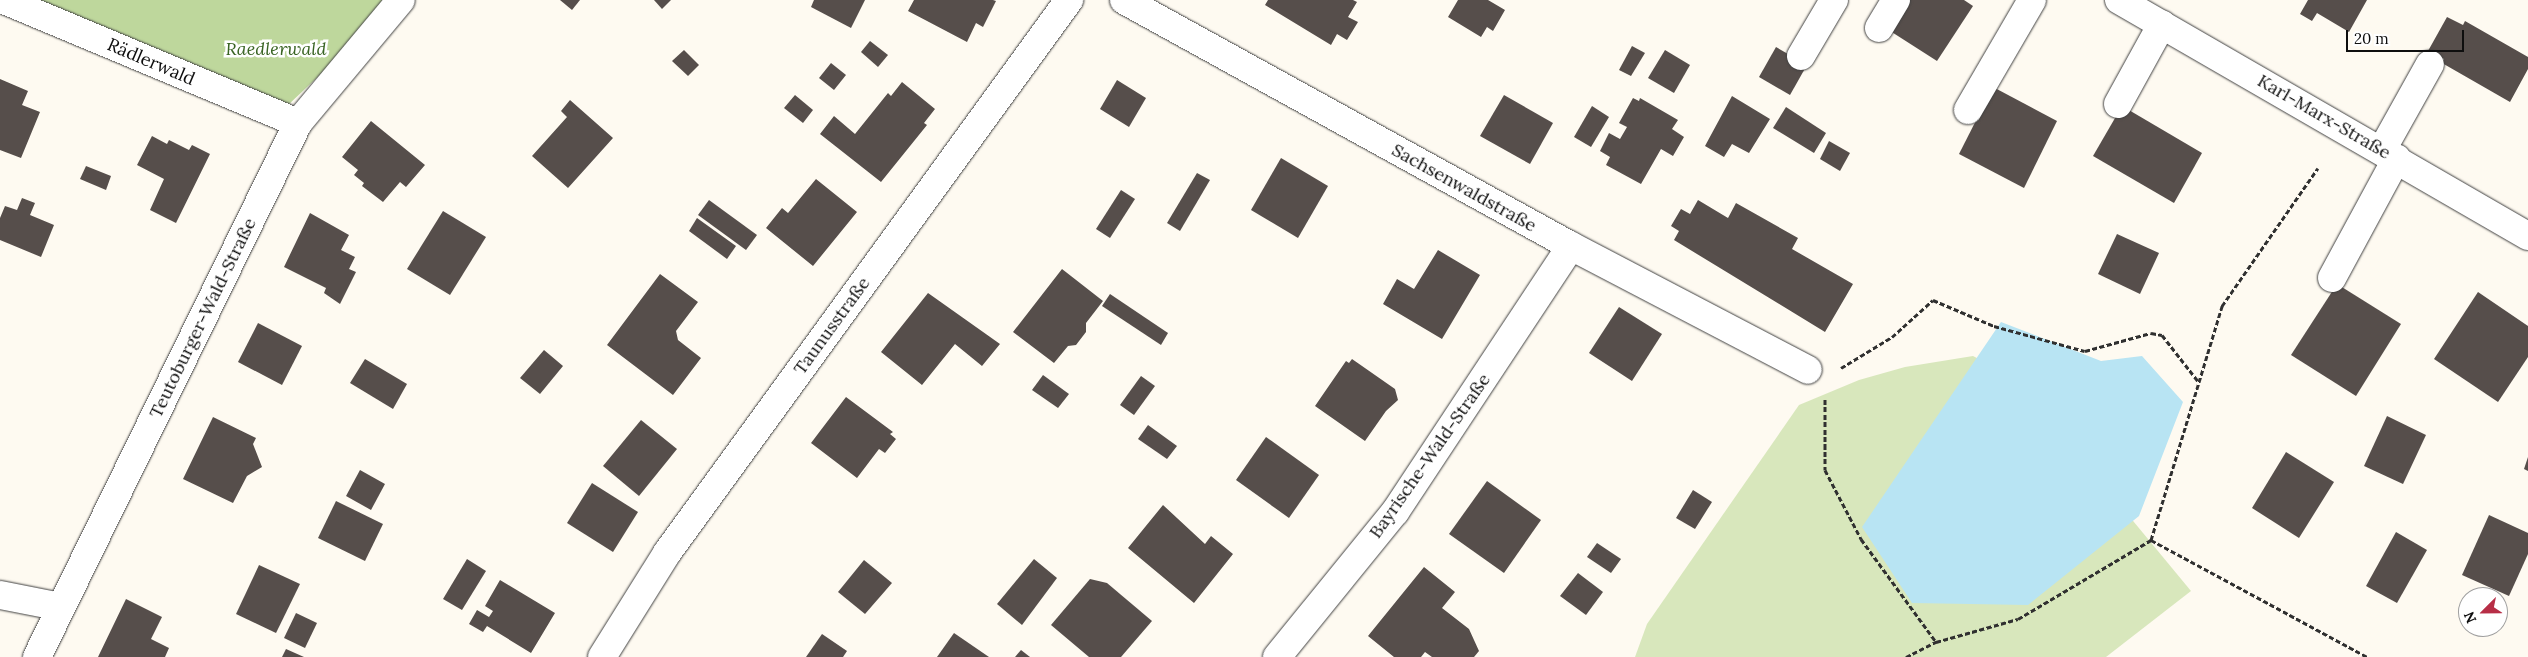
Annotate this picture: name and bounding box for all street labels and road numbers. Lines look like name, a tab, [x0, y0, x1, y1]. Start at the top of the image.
street label: Rädlerwald	[104, 34, 198, 90]
street label: Karl-Marx-Straße	[2254, 70, 2394, 164]
street label: Sachsenwaldstraße	[1388, 139, 1540, 237]
street label: Teutoburger-Wald-Straße	[145, 214, 261, 422]
street label: Taunusstraße	[789, 273, 875, 379]
street label: Bayrische-Wald-Straße	[1365, 369, 1495, 543]

